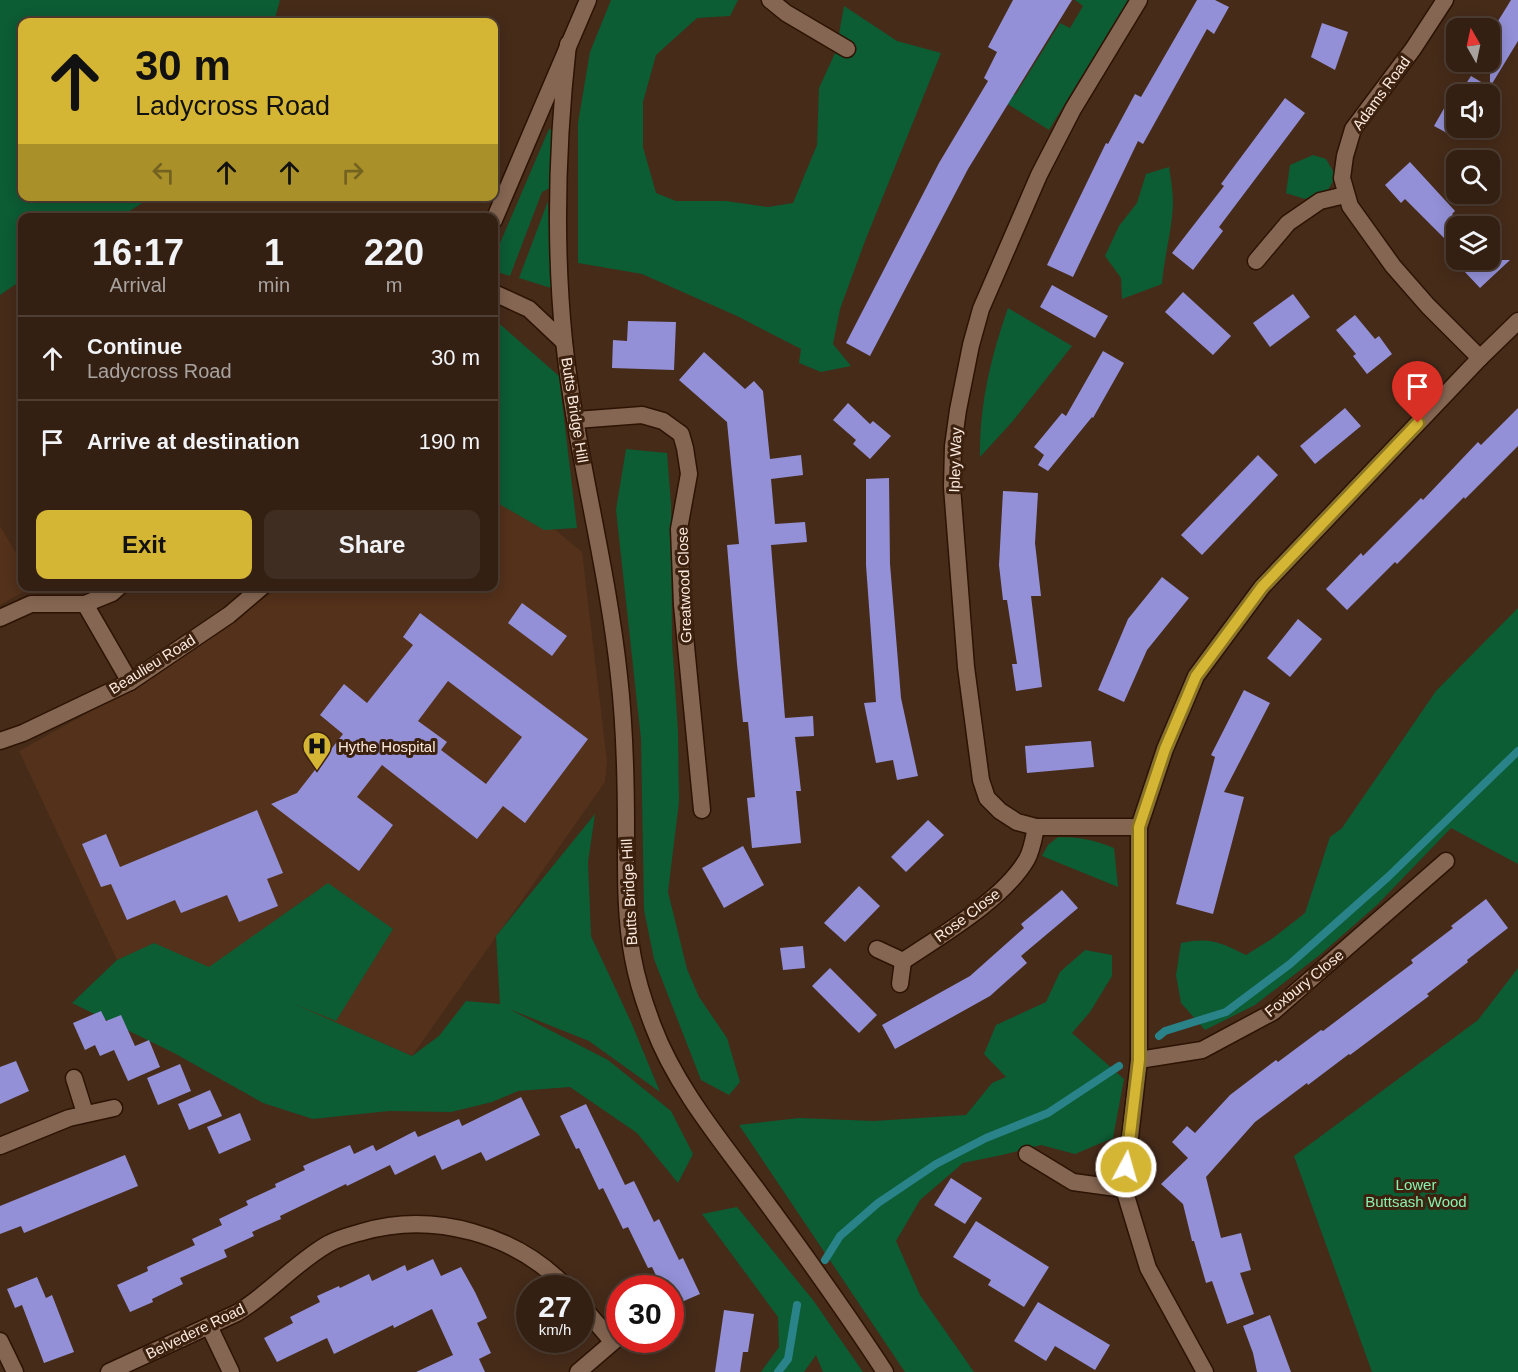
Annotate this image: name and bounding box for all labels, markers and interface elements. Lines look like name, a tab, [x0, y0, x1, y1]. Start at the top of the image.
north arrow	[1446, 18, 1500, 72]
map controls	[1446, 18, 1500, 270]
icon: ahead	[36, 42, 114, 120]
text: 30 m	[135, 42, 231, 89]
street label: Adams Road	[1349, 53, 1413, 133]
button: sound	[1446, 84, 1500, 138]
text: Ladycross Road	[135, 91, 330, 121]
button: search	[1446, 150, 1500, 204]
icon: left	[147, 156, 180, 189]
icon: ahead	[210, 156, 243, 189]
icon: ahead	[273, 156, 306, 189]
icon: right	[336, 156, 369, 189]
button: layers	[1446, 216, 1500, 270]
text: 16:17	[92, 232, 184, 273]
text: 1	[264, 232, 284, 273]
text: 220	[364, 232, 424, 273]
text: Arrival	[110, 274, 166, 296]
text: min	[258, 274, 290, 296]
text: m	[386, 274, 402, 296]
text: Continue	[87, 334, 182, 359]
icon: ahead	[36, 342, 69, 375]
text: 30 m	[431, 345, 480, 370]
street label: Butts Bridge Hill	[558, 356, 592, 464]
text: Ladycross Road	[87, 360, 232, 382]
pin	[1392, 361, 1443, 423]
icon: arrive	[1401, 370, 1434, 403]
icon: arrive	[36, 426, 69, 459]
street label: Ipley Way	[945, 427, 965, 493]
text: Arrive at destination	[87, 429, 300, 454]
text: 190 m	[419, 429, 480, 454]
button: Exit	[36, 510, 252, 579]
button: Share	[264, 510, 480, 579]
street label: Greatwood Close	[673, 527, 695, 643]
street label: Beaulieu Road	[106, 631, 198, 697]
hospital icon: Hythe Hospital	[301, 730, 333, 772]
place label: Hythe Hospital	[338, 738, 436, 755]
street label: Butts Bridge Hill	[618, 838, 640, 946]
street label: Rose Close	[931, 885, 1003, 945]
street label: Foxbury Close	[1261, 946, 1347, 1020]
position arrow	[1094, 1135, 1158, 1199]
park label: Lower Buttsash Wood	[1365, 1176, 1467, 1210]
speed limit sign: 30	[606, 1275, 684, 1353]
text: 27	[538, 1290, 572, 1323]
street label: Belvedere Road	[143, 1300, 247, 1362]
text: km/h	[539, 1321, 571, 1338]

